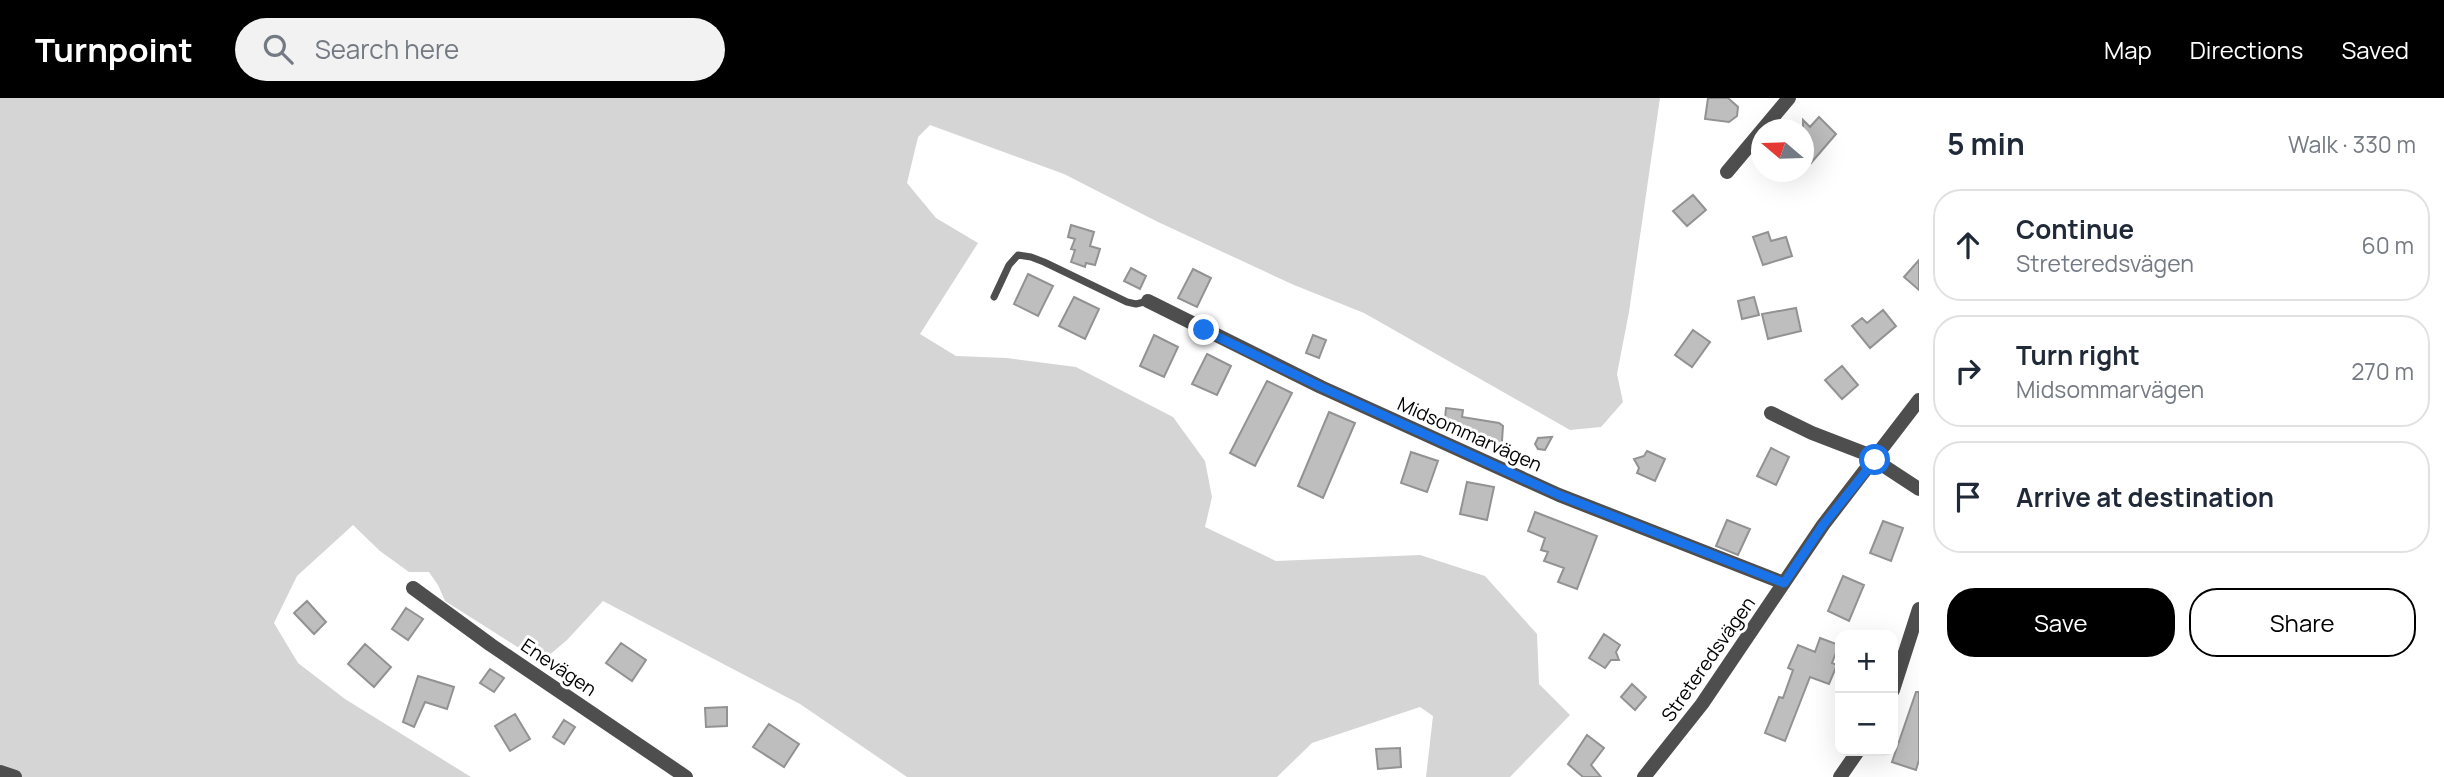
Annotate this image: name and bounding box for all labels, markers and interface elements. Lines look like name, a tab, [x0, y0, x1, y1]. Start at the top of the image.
search box	[235, 18, 725, 81]
text: Turnpoint	[35, 27, 193, 72]
icon: search	[259, 30, 297, 68]
text: Search here	[315, 31, 459, 67]
text: Map	[2104, 33, 2152, 66]
text: Directions	[2190, 33, 2303, 66]
text: Saved	[2341, 33, 2409, 66]
north arrow	[1751, 119, 1814, 182]
text: 5 min	[1947, 123, 2025, 164]
text: Walk · 330 m	[2288, 128, 2416, 160]
text: Continue	[2016, 211, 2134, 247]
icon: ahead	[1949, 226, 1987, 264]
text: 60 m	[2362, 229, 2414, 261]
text: Streteredsvägen	[2016, 247, 2194, 279]
route end	[1188, 314, 1219, 345]
text: Turn right	[2016, 337, 2140, 373]
icon: right	[1949, 352, 1987, 390]
text: 270 m	[2351, 355, 2414, 387]
text: Midsommarvägen	[2016, 373, 2204, 405]
street label: Midsommarvägen	[1394, 391, 1546, 477]
route start	[1859, 444, 1890, 475]
icon: arrive	[1949, 478, 1987, 516]
text: Arrive at destination	[2016, 479, 2274, 515]
button: Save	[1947, 588, 2175, 657]
button: Share	[2189, 588, 2416, 657]
street label: Streteredsvägen	[1655, 591, 1761, 727]
map controls	[1835, 630, 1898, 756]
button: +	[1835, 630, 1898, 693]
street label: Enevägen	[516, 632, 602, 702]
button: −	[1835, 693, 1898, 756]

